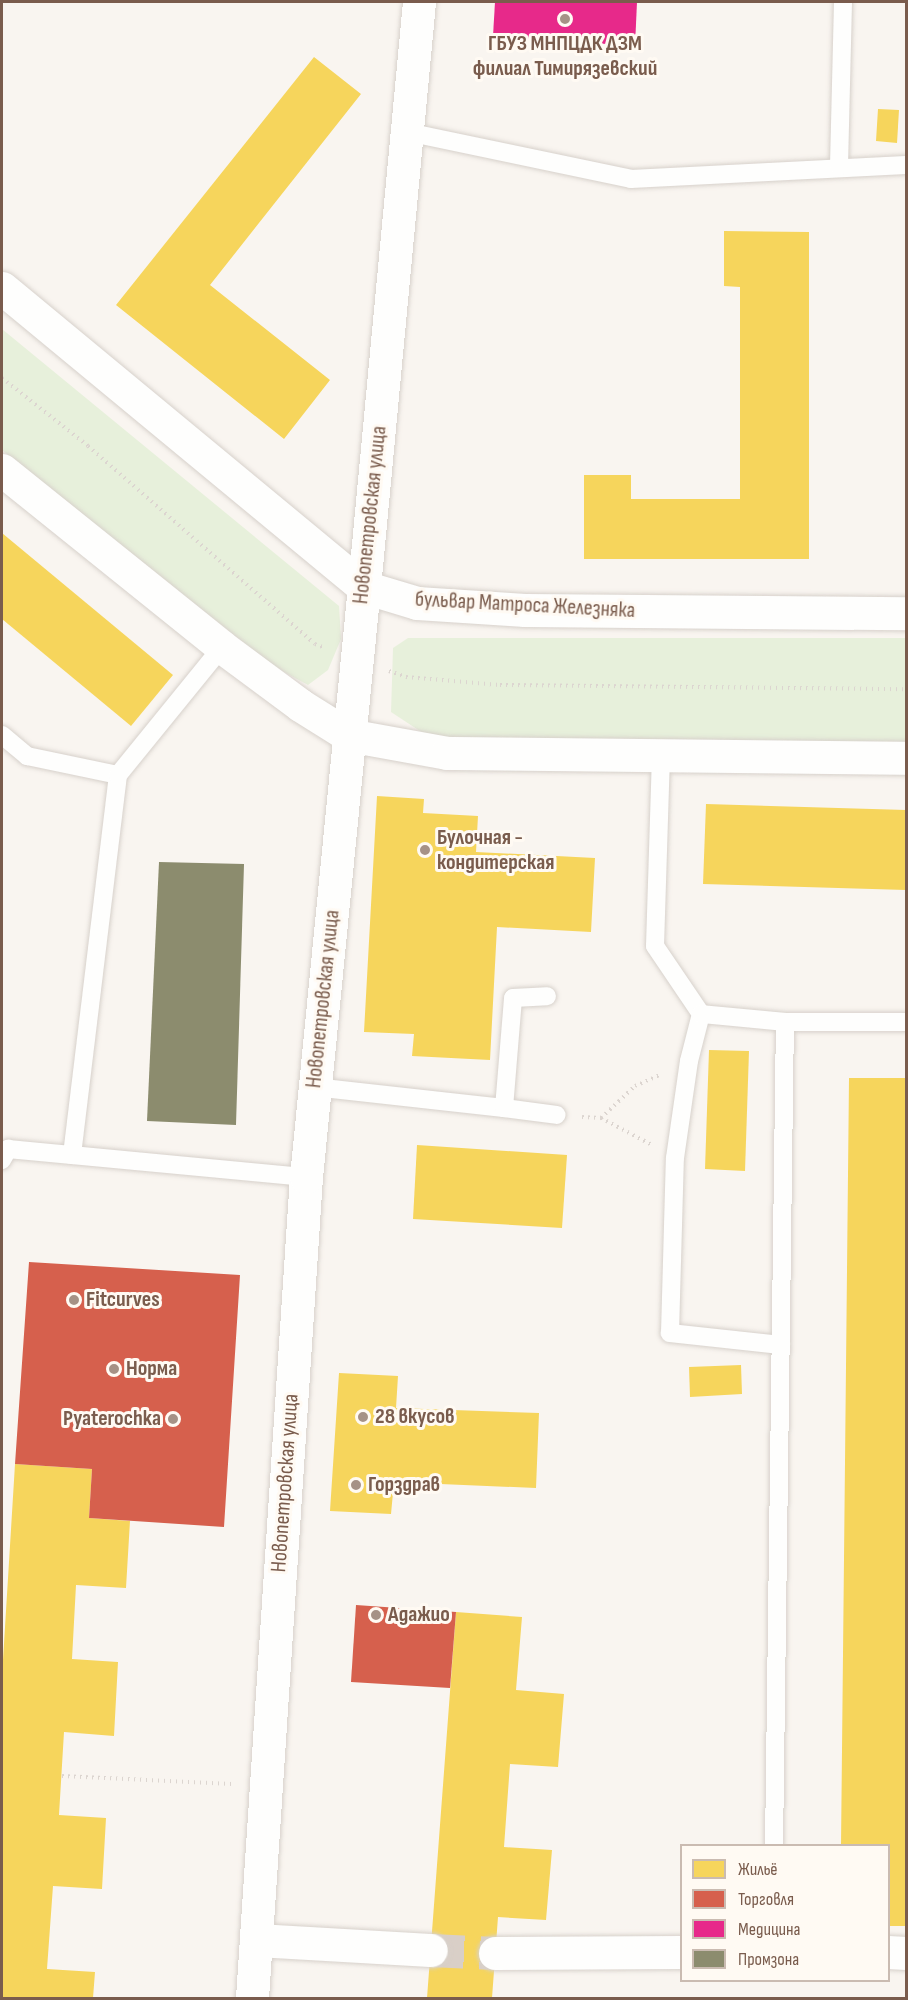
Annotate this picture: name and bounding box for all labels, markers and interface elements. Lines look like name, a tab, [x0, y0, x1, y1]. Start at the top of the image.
marker: ГБУЗ МНПЦДК ДЗМ филиал Тимирязевский	[556, 10, 574, 28]
place label: ГБУЗ МНПЦДК ДЗМ филиал Тимирязевский	[473, 30, 657, 82]
street label: Новопетровская улица	[348, 425, 392, 605]
street label: бульвар Матроса Железняка	[414, 586, 636, 624]
place label: Булочная - кондитерская	[437, 824, 554, 876]
marker: Булочная - кондитерская	[418, 843, 432, 857]
street label: Новопетровская улица	[301, 909, 345, 1089]
place label: Fitcurves	[86, 1287, 160, 1313]
marker: Fitcurves	[67, 1293, 81, 1307]
place label: Норма	[126, 1356, 177, 1382]
marker: Норма	[107, 1362, 121, 1376]
street label: Новопетровская улица	[266, 1393, 304, 1573]
place label: 28 вкусов	[375, 1404, 455, 1430]
place label: Pyaterochka	[63, 1406, 161, 1432]
marker: 28 вкусов	[356, 1410, 370, 1424]
marker: Pyaterochka	[166, 1412, 180, 1426]
place label: Горздрав	[368, 1472, 440, 1498]
marker: Горздрав	[349, 1478, 363, 1492]
place label: Адажио	[388, 1602, 450, 1628]
marker: Адажио	[369, 1608, 383, 1622]
legend	[680, 1844, 890, 1982]
text: Жильё	[738, 1859, 778, 1880]
text: Торговля	[738, 1889, 794, 1910]
text: Медицина	[738, 1919, 801, 1940]
text: Промзона	[738, 1949, 799, 1970]

